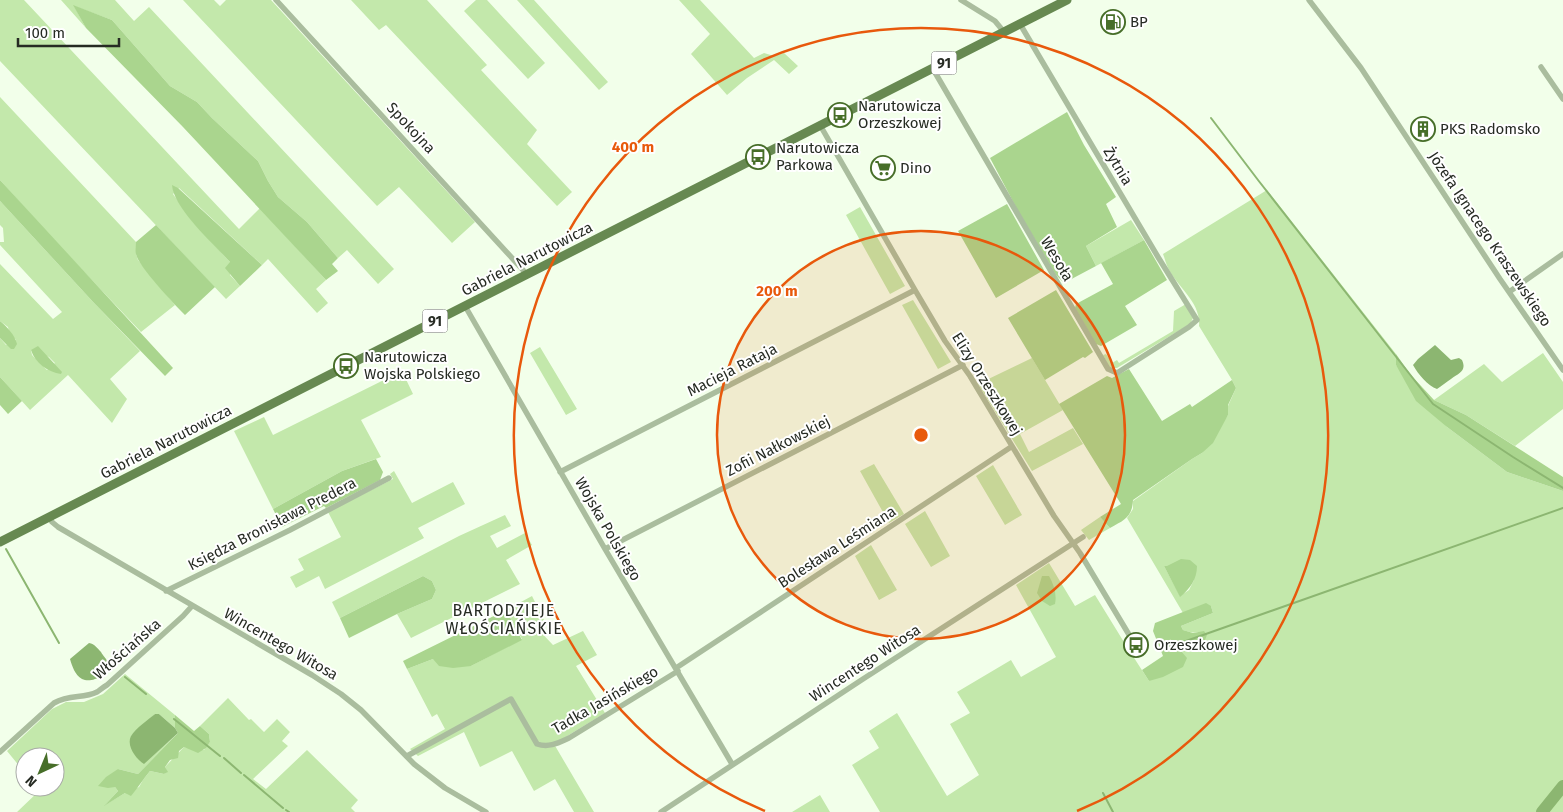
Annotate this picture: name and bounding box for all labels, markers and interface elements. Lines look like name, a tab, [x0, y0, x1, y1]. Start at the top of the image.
fuel station icon: BP	[1100, 9, 1126, 35]
place label: BP	[1130, 13, 1148, 31]
scale bar	[18, 15, 119, 47]
text: 100 m	[25, 24, 65, 42]
road number: 91	[932, 52, 956, 74]
place label: Narutowicza Orzeszkowej	[858, 97, 942, 132]
street label: Spokojna	[383, 99, 439, 157]
bus stop icon: Narutowicza Orzeszkowej	[827, 102, 853, 128]
building icon: PKS Radomsko	[1410, 116, 1436, 142]
place label: PKS Radomsko	[1440, 120, 1541, 138]
text: 400 m	[612, 138, 654, 156]
place label: Narutowicza Parkowa	[776, 139, 860, 174]
bus stop icon: Narutowicza Parkowa	[745, 144, 771, 170]
street label: Żytnia	[1100, 144, 1136, 188]
street label: Józefa Ignacego Kraszewskiego	[1425, 148, 1555, 330]
supermarket icon: Dino	[870, 155, 896, 181]
place label: Dino	[900, 159, 931, 177]
street label: Gabriela Narutowicza	[458, 218, 596, 300]
street label: Wesoła	[1037, 233, 1077, 285]
text: 200 m	[756, 282, 798, 300]
road number: 91	[422, 310, 448, 332]
street label: Elizy Orzeszkowej	[948, 329, 1026, 439]
street label: Macieja Rataja	[684, 340, 780, 400]
place label: Narutowicza Wojska Polskiego	[364, 348, 481, 383]
bus stop icon: Narutowicza Wojska Polskiego	[333, 353, 359, 379]
street label: Gabriela Narutowicza	[97, 401, 235, 483]
street label: Zofii Nałkowskiej	[723, 412, 833, 480]
centre of rings	[912, 426, 930, 444]
street label: Księdza Bronisława Predera	[185, 474, 359, 574]
street label: Wojska Polskiego	[571, 474, 645, 584]
street label: Bolesława Leśmiana	[775, 502, 899, 592]
district label: BARTODZIEJE WŁOŚCIAŃSKIE	[445, 601, 563, 638]
street label: Wincentego Witosa	[221, 604, 341, 684]
street label: Włościańska	[90, 615, 164, 683]
street label: Wincentego Witosa	[806, 620, 924, 706]
bus stop icon: Orzeszkowej	[1123, 632, 1149, 658]
place label: Orzeszkowej	[1154, 636, 1238, 654]
street label: Tadka Jasińskiego	[549, 662, 661, 738]
north arrow	[15, 747, 65, 797]
text: N	[22, 772, 41, 790]

